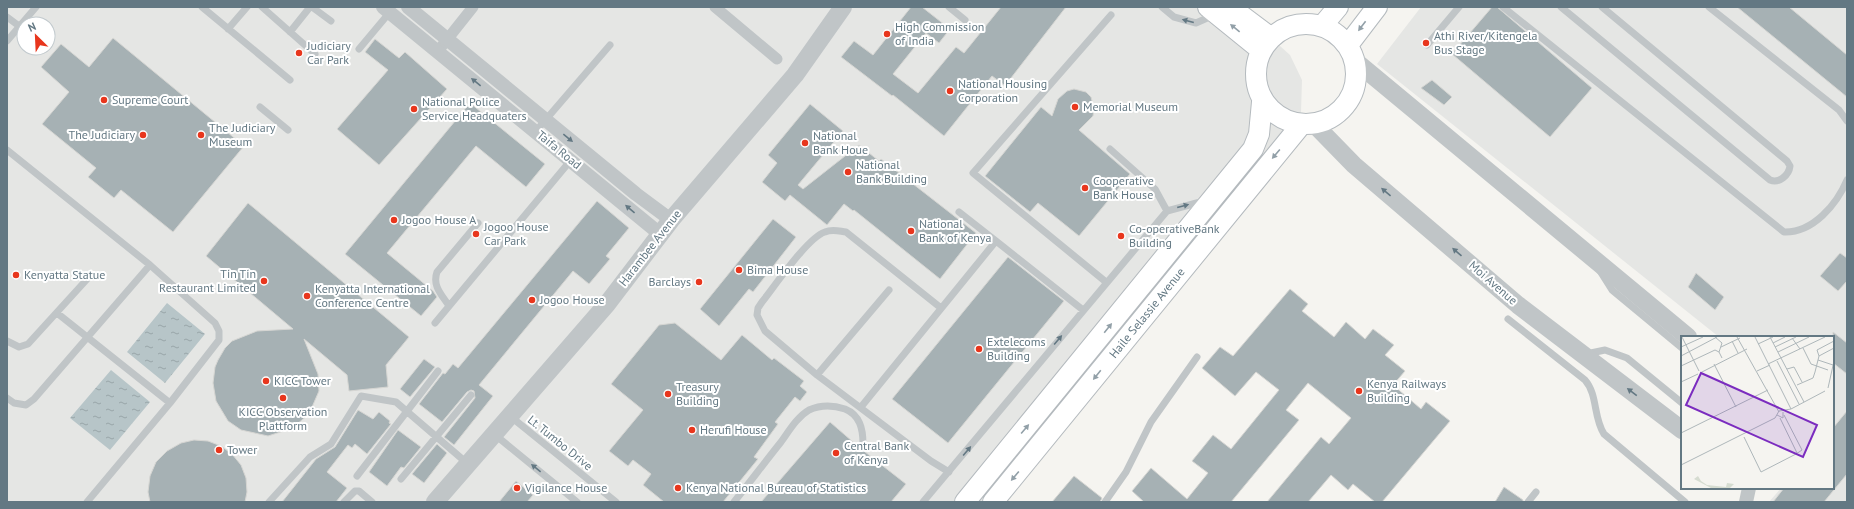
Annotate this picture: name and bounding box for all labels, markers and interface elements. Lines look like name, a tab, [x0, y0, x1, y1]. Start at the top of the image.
north arrow	[16, 16, 56, 56]
one-way arrow	[1182, 18, 1194, 24]
text: N	[26, 19, 38, 35]
place label: High Commission of India	[895, 19, 984, 48]
one-way arrow	[1358, 21, 1366, 32]
one-way arrow	[1229, 24, 1240, 33]
place label: Athi River/Kitengela Bus Stage	[1434, 28, 1538, 57]
marker: High Commission of India	[882, 29, 892, 39]
place label: Judiciary Car Park	[306, 38, 351, 67]
marker: Athi River/Kitengela Bus Stage	[1421, 38, 1431, 48]
marker: Judiciary Car Park	[294, 48, 304, 58]
place label: National Housing Corporation	[958, 76, 1047, 105]
one-way arrow	[471, 77, 481, 86]
marker: National Housing Corporation	[945, 86, 955, 96]
place label: Supreme Court	[112, 92, 188, 107]
place label: National Police Service Headquaters	[422, 94, 527, 123]
marker: Supreme Court	[99, 95, 109, 105]
place label: Memorial Museum	[1083, 99, 1178, 114]
marker: Memorial Museum	[1070, 102, 1080, 112]
marker: National Police Service Headquaters	[409, 104, 419, 114]
place label: The Judiciary Museum	[209, 120, 276, 149]
place label: The Judiciary	[69, 127, 135, 142]
street label: Taifa Road	[534, 127, 585, 172]
place label: National Bank Houe	[813, 128, 868, 157]
marker: The Judiciary	[138, 130, 148, 140]
marker: The Judiciary Museum	[196, 130, 206, 140]
one-way arrow	[563, 134, 573, 143]
marker: National Bank Houe	[800, 138, 810, 148]
one-way arrow	[1271, 149, 1280, 159]
place label: National Bank Building	[856, 157, 927, 186]
marker: National Bank Building	[843, 167, 853, 177]
place label: Cooperative Bank House	[1093, 173, 1154, 202]
marker: Cooperative Bank House	[1080, 183, 1090, 193]
one-way arrow	[1381, 187, 1392, 196]
one-way arrow	[1177, 203, 1190, 209]
one-way arrow	[625, 204, 636, 213]
street label: Harambee Avenue	[615, 207, 684, 289]
place label: Jogoo House A	[401, 212, 476, 227]
marker: Jogoo House A	[389, 215, 399, 225]
place label: National Bank of Kenya	[919, 216, 991, 245]
place label: Jogoo House Car Park	[483, 219, 549, 248]
place label: Co-operativeBank Building	[1129, 221, 1220, 250]
marker: National Bank of Kenya	[906, 226, 916, 236]
marker: Jogoo House Car Park	[471, 229, 481, 239]
marker: Co-operativeBank Building	[1116, 231, 1126, 241]
one-way arrow	[1452, 248, 1462, 257]
street label: Moi Avenue	[1466, 257, 1521, 308]
place label: Bima House	[747, 262, 808, 277]
marker: Bima House	[734, 265, 744, 275]
street label: Haile Selassie Avenue	[1106, 265, 1188, 361]
place label: Tin Tin Restaurant Limited	[159, 266, 256, 295]
place label: Kenyatta Statue	[24, 267, 105, 282]
marker: Kenyatta Statue	[11, 270, 21, 280]
place label: Barclays	[648, 274, 691, 289]
marker: Tin Tin Restaurant Limited	[259, 276, 269, 286]
marker: Barclays	[694, 277, 704, 287]
place label: Kenyatta International Conference Centre	[315, 281, 430, 310]
marker: Kenyatta International Conference Centre	[302, 291, 312, 301]
place label: Jogoo House	[539, 292, 605, 307]
marker: Jogoo House	[527, 295, 537, 305]
one-way arrow	[1103, 323, 1112, 333]
place label: Extelecoms Building	[987, 334, 1045, 363]
one-way arrow	[1054, 335, 1063, 345]
inset map	[1681, 336, 1834, 489]
marker: Extelecoms Building	[974, 344, 984, 354]
one-way arrow	[1093, 370, 1102, 380]
place label: KICC Tower	[274, 373, 331, 388]
marker: KICC Tower	[261, 376, 271, 386]
place label: Kenya Railways Building	[1367, 376, 1446, 405]
place label: Treasury Building	[676, 379, 719, 408]
marker: Kenya Railways Building	[1354, 386, 1364, 396]
one-way arrow	[1626, 387, 1637, 396]
marker: Treasury Building	[663, 389, 673, 399]
marker: KICC Observation Plattform	[278, 393, 288, 403]
place label: KICC Observation Plattform	[239, 404, 327, 433]
street label: Lt. Tumbo Drive	[525, 412, 596, 473]
place label: Herufi House	[700, 422, 767, 437]
one-way arrow	[1021, 423, 1030, 434]
marker: Herufi House	[687, 425, 697, 435]
place label: Central Bank of Kenya	[844, 438, 909, 467]
place label: Tower	[227, 442, 257, 457]
marker: Tower	[214, 445, 224, 455]
one-way arrow	[962, 446, 971, 457]
marker: Central Bank of Kenya	[831, 448, 841, 458]
one-way arrow	[530, 464, 541, 473]
one-way arrow	[1010, 470, 1019, 481]
place label: Vigilance House	[524, 480, 607, 495]
place label: Kenya National Bureau of Statistics	[686, 480, 866, 495]
marker: Vigilance House	[512, 483, 522, 493]
marker: Kenya National Bureau of Statistics	[673, 483, 683, 493]

